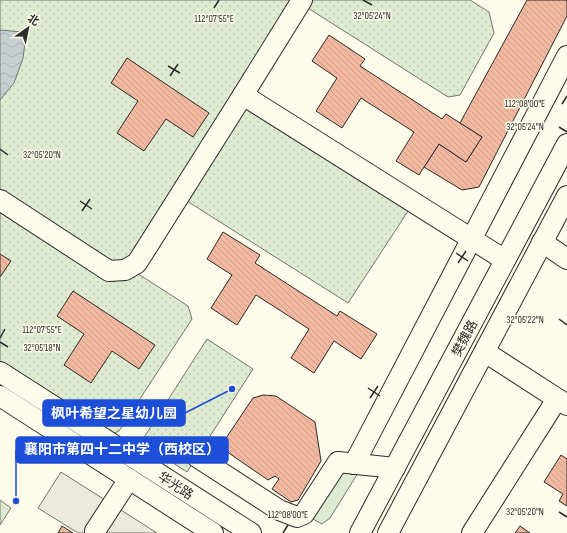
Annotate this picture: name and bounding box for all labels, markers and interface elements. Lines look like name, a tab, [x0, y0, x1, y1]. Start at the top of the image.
north arrow	[8, 8, 48, 48]
text: 32°05'24"N	[353, 10, 391, 22]
text: 北	[25, 12, 41, 28]
text: 112°07'55"E	[194, 13, 234, 25]
text: 112°08'00"E	[505, 98, 545, 110]
text: 32°05'24"N	[506, 121, 544, 133]
text: 32°05'20"N	[23, 149, 61, 161]
text: 32°05'22"N	[506, 314, 544, 326]
street label: 樊魏路	[449, 317, 481, 359]
text: 112°07'55"E	[22, 324, 62, 336]
text: 32°05'18"N	[23, 342, 61, 354]
callout: 枫叶希望之星幼儿园	[43, 400, 185, 426]
text: 枫叶希望之星幼儿园	[51, 405, 177, 422]
callout: 襄阳市第四十二中学（西校区）	[16, 437, 228, 463]
text: 襄阳市第四十二中学（西校区）	[24, 441, 220, 458]
street label: 华光路	[155, 469, 196, 503]
text: 32°05'20"N	[506, 506, 544, 518]
text: 112°08'00"E	[268, 509, 308, 521]

